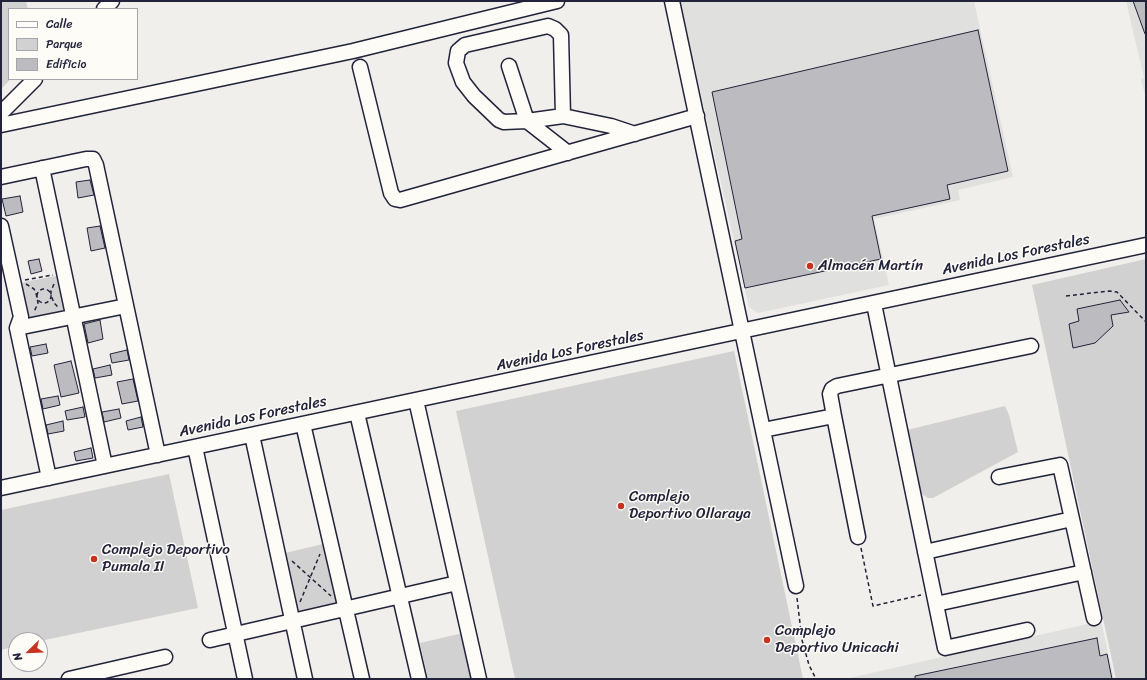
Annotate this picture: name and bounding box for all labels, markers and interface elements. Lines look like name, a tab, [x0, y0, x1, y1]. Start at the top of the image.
legend	[8, 8, 138, 80]
text: Calle	[46, 13, 73, 35]
text: Parque	[46, 33, 82, 55]
text: Edificio	[46, 53, 86, 75]
street label: Avenida Los Forestales	[941, 231, 1091, 279]
place label: Almacén Martín	[818, 257, 923, 275]
marker: Almacén Martín	[805, 261, 815, 271]
street label: Avenida Los Forestales	[495, 327, 645, 375]
street label: Avenida Los Forestales	[178, 393, 328, 441]
place label: Complejo Deportivo Ollaraya	[629, 488, 751, 523]
marker: Complejo Deportivo Ollaraya	[616, 501, 626, 511]
place label: Complejo Deportivo Pumala II	[102, 541, 230, 576]
marker: Complejo Deportivo Pumala II	[89, 554, 99, 564]
place label: Complejo Deportivo Unicachi	[775, 622, 899, 657]
north arrow	[8, 632, 48, 672]
marker: Complejo Deportivo Unicachi	[762, 635, 772, 645]
text: N	[7, 649, 28, 664]

